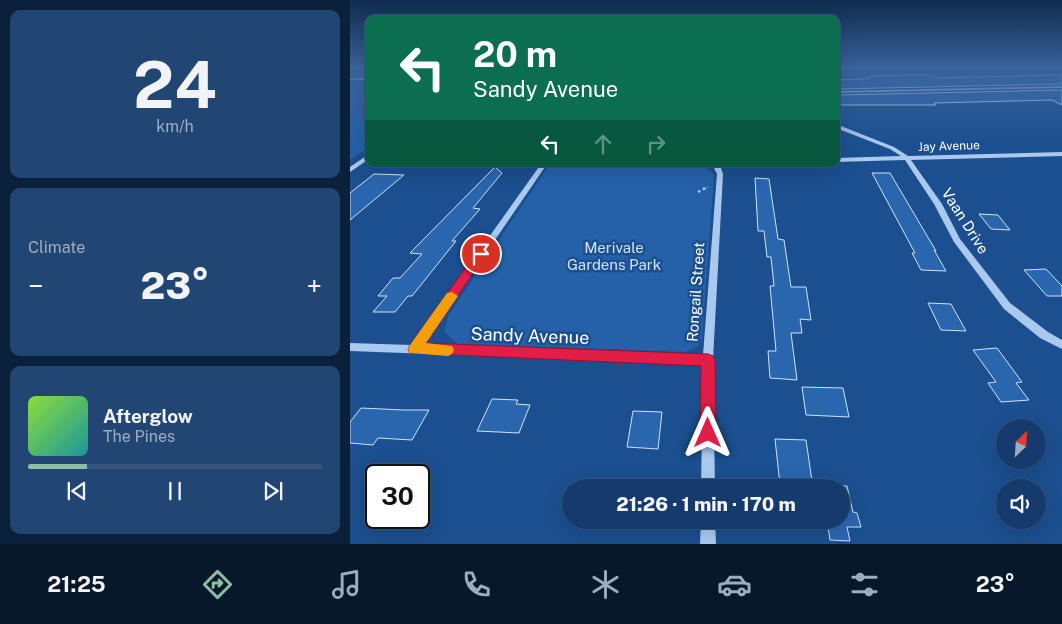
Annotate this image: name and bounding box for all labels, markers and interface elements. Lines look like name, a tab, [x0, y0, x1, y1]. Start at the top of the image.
text: 20 m	[473, 34, 557, 75]
icon: left	[390, 35, 455, 100]
text: 24	[133, 46, 217, 123]
text: Sandy Avenue	[473, 76, 618, 102]
text: km/h	[156, 117, 194, 136]
icon: left	[536, 130, 564, 158]
icon: ahead	[589, 130, 617, 158]
icon: right	[642, 130, 670, 158]
street label: Jay Avenue	[918, 138, 980, 154]
street label: Vaan Drive	[939, 185, 992, 257]
pin	[460, 233, 502, 275]
text: Climate	[28, 238, 85, 257]
park label: Merivale Gardens Park	[567, 239, 661, 273]
icon: arrive	[467, 240, 495, 268]
street label: Rongail Street	[684, 241, 707, 343]
text: 23°	[141, 263, 209, 308]
text: −	[28, 269, 44, 302]
text: +	[306, 269, 322, 302]
street label: Sandy Avenue	[470, 323, 590, 348]
text: Afterglow	[103, 405, 193, 427]
position arrow	[681, 406, 733, 458]
north arrow	[996, 419, 1046, 469]
map controls	[996, 419, 1046, 529]
text: The Pines	[103, 427, 175, 446]
speed limit sign: 30	[365, 464, 430, 529]
icon: previous	[63, 477, 91, 505]
icon: pause	[161, 477, 189, 505]
icon: next	[259, 477, 287, 505]
button: sound	[996, 479, 1046, 529]
text: 21:26 · 1 min · 170 m	[616, 493, 796, 515]
icon: directions	[200, 567, 235, 602]
icon: music	[329, 567, 364, 602]
icon: phone	[459, 567, 494, 602]
icon: climate	[588, 567, 623, 602]
icon: car	[717, 567, 752, 602]
icon: filters	[847, 567, 882, 602]
text: 21:25	[47, 571, 106, 597]
text: 23°	[976, 571, 1015, 597]

